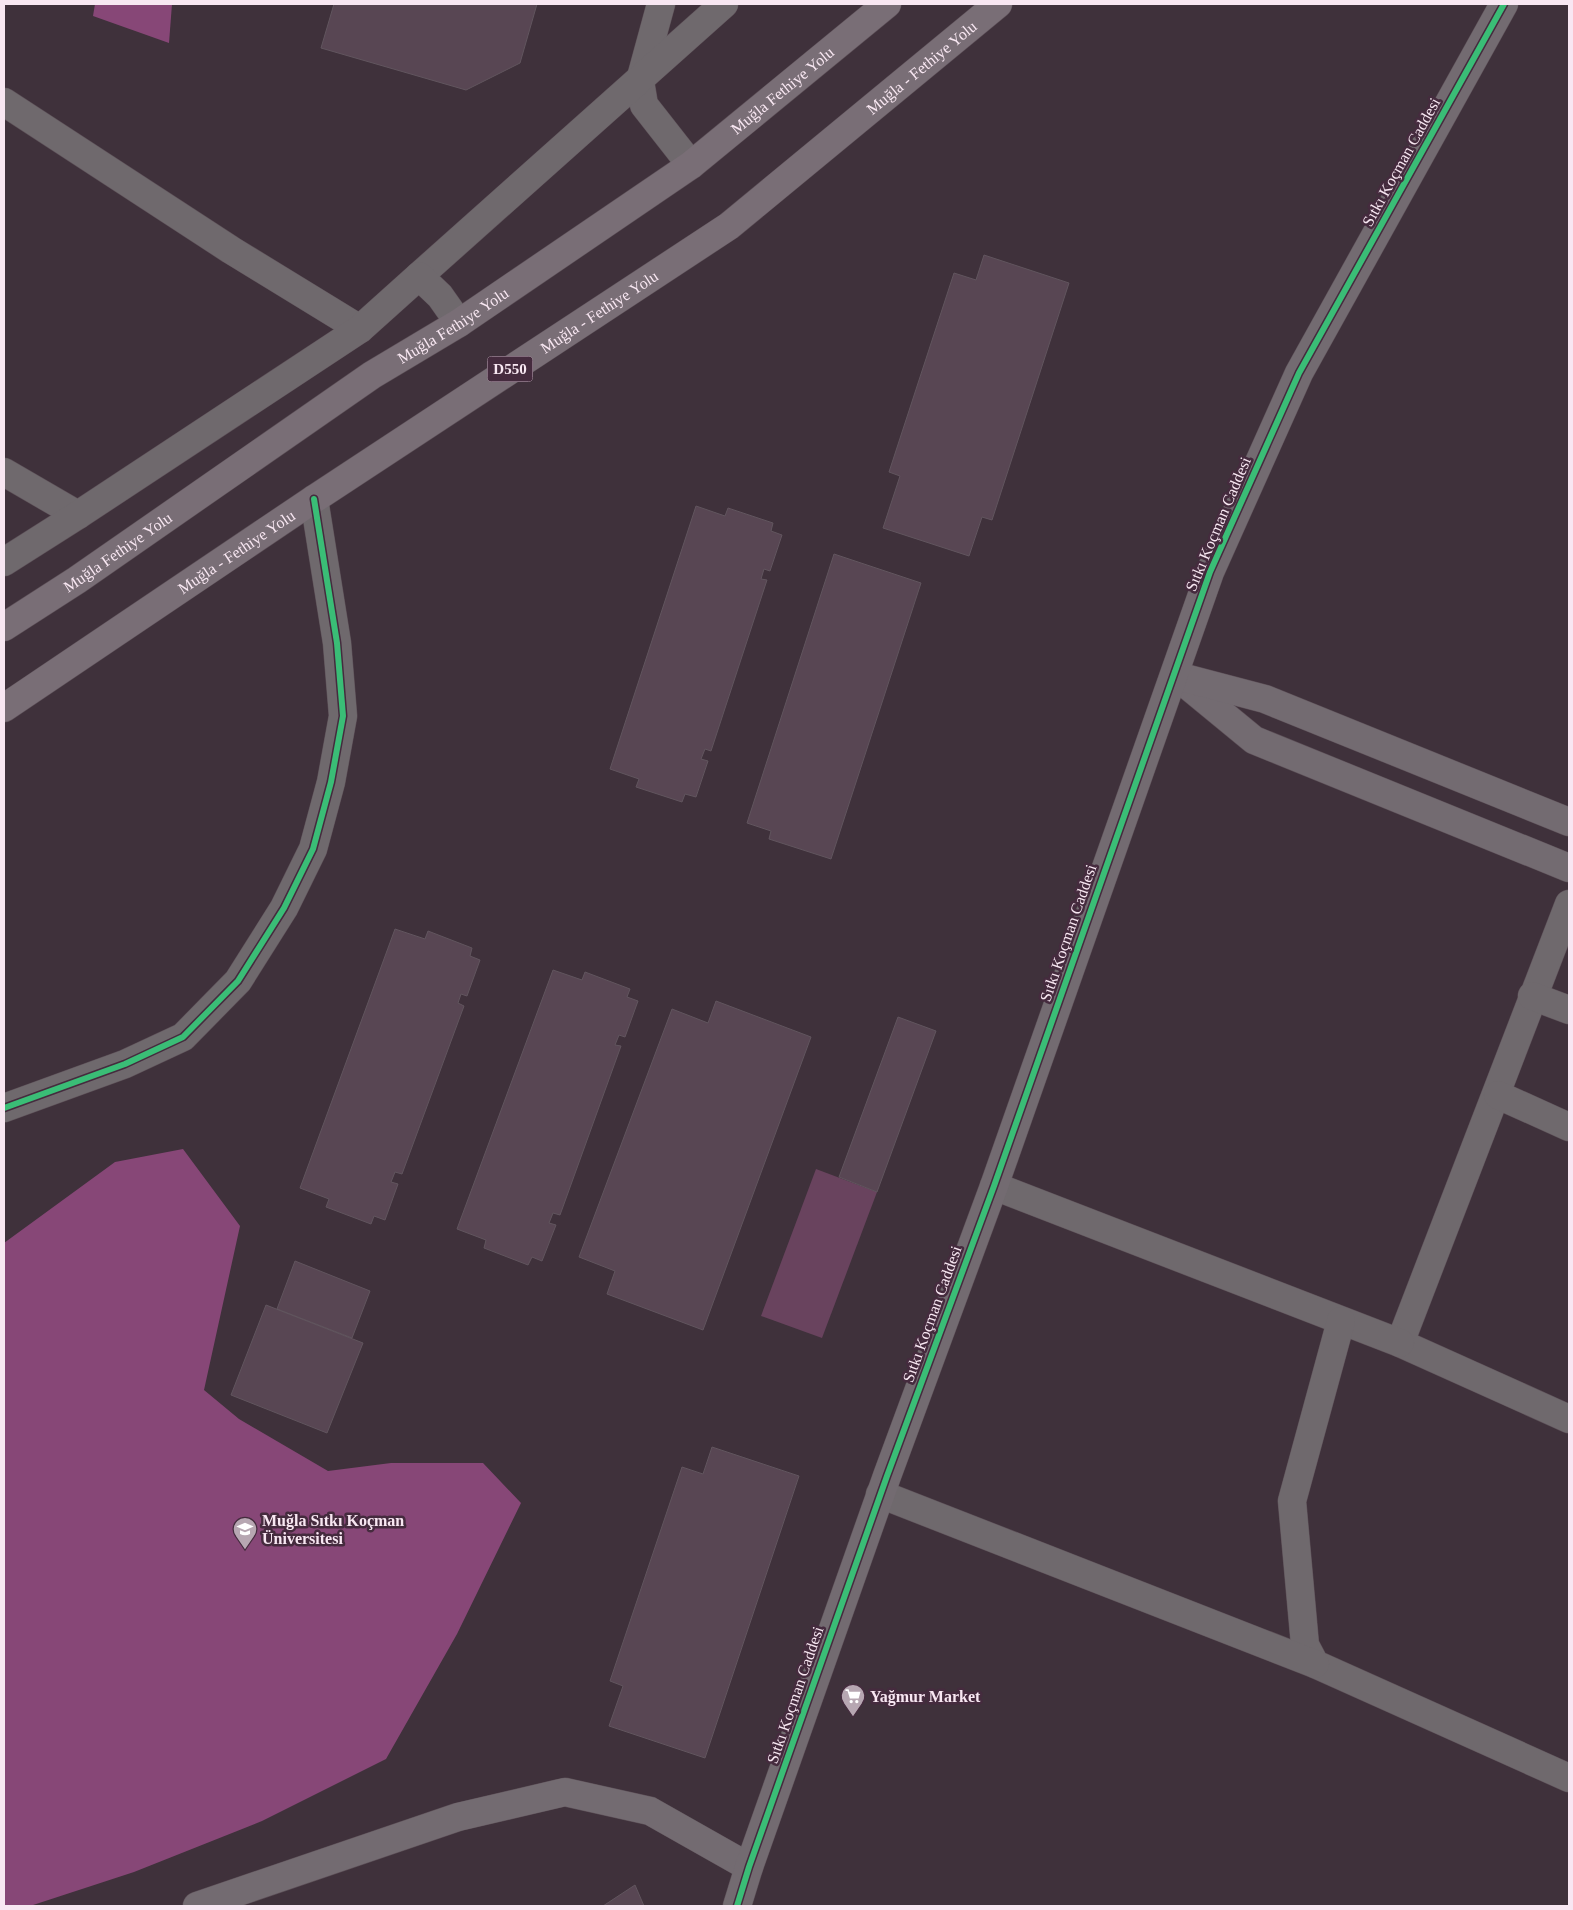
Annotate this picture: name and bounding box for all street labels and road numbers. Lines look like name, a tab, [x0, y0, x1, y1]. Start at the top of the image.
street label: Muğla - Fethiye Yolu	[863, 17, 980, 117]
street label: Muğla Fethiye Yolu	[727, 43, 837, 137]
street label: Sıtkı Koçman Caddesi	[1359, 94, 1444, 230]
street label: Muğla - Fethiye Yolu	[537, 267, 661, 356]
street label: Muğla Fethiye Yolu	[394, 284, 511, 366]
road number: D550	[488, 356, 532, 382]
street label: Sıtkı Koçman Caddesi	[1182, 454, 1255, 594]
street label: Muğla - Fethiye Yolu	[175, 506, 298, 597]
street label: Muğla Fethiye Yolu	[60, 509, 175, 595]
street label: Sıtkı Koçman Caddesi	[1037, 862, 1101, 1004]
street label: Sıtkı Koçman Caddesi	[899, 1243, 966, 1385]
street label: Sıtkı Koçman Caddesi	[764, 1624, 828, 1766]

